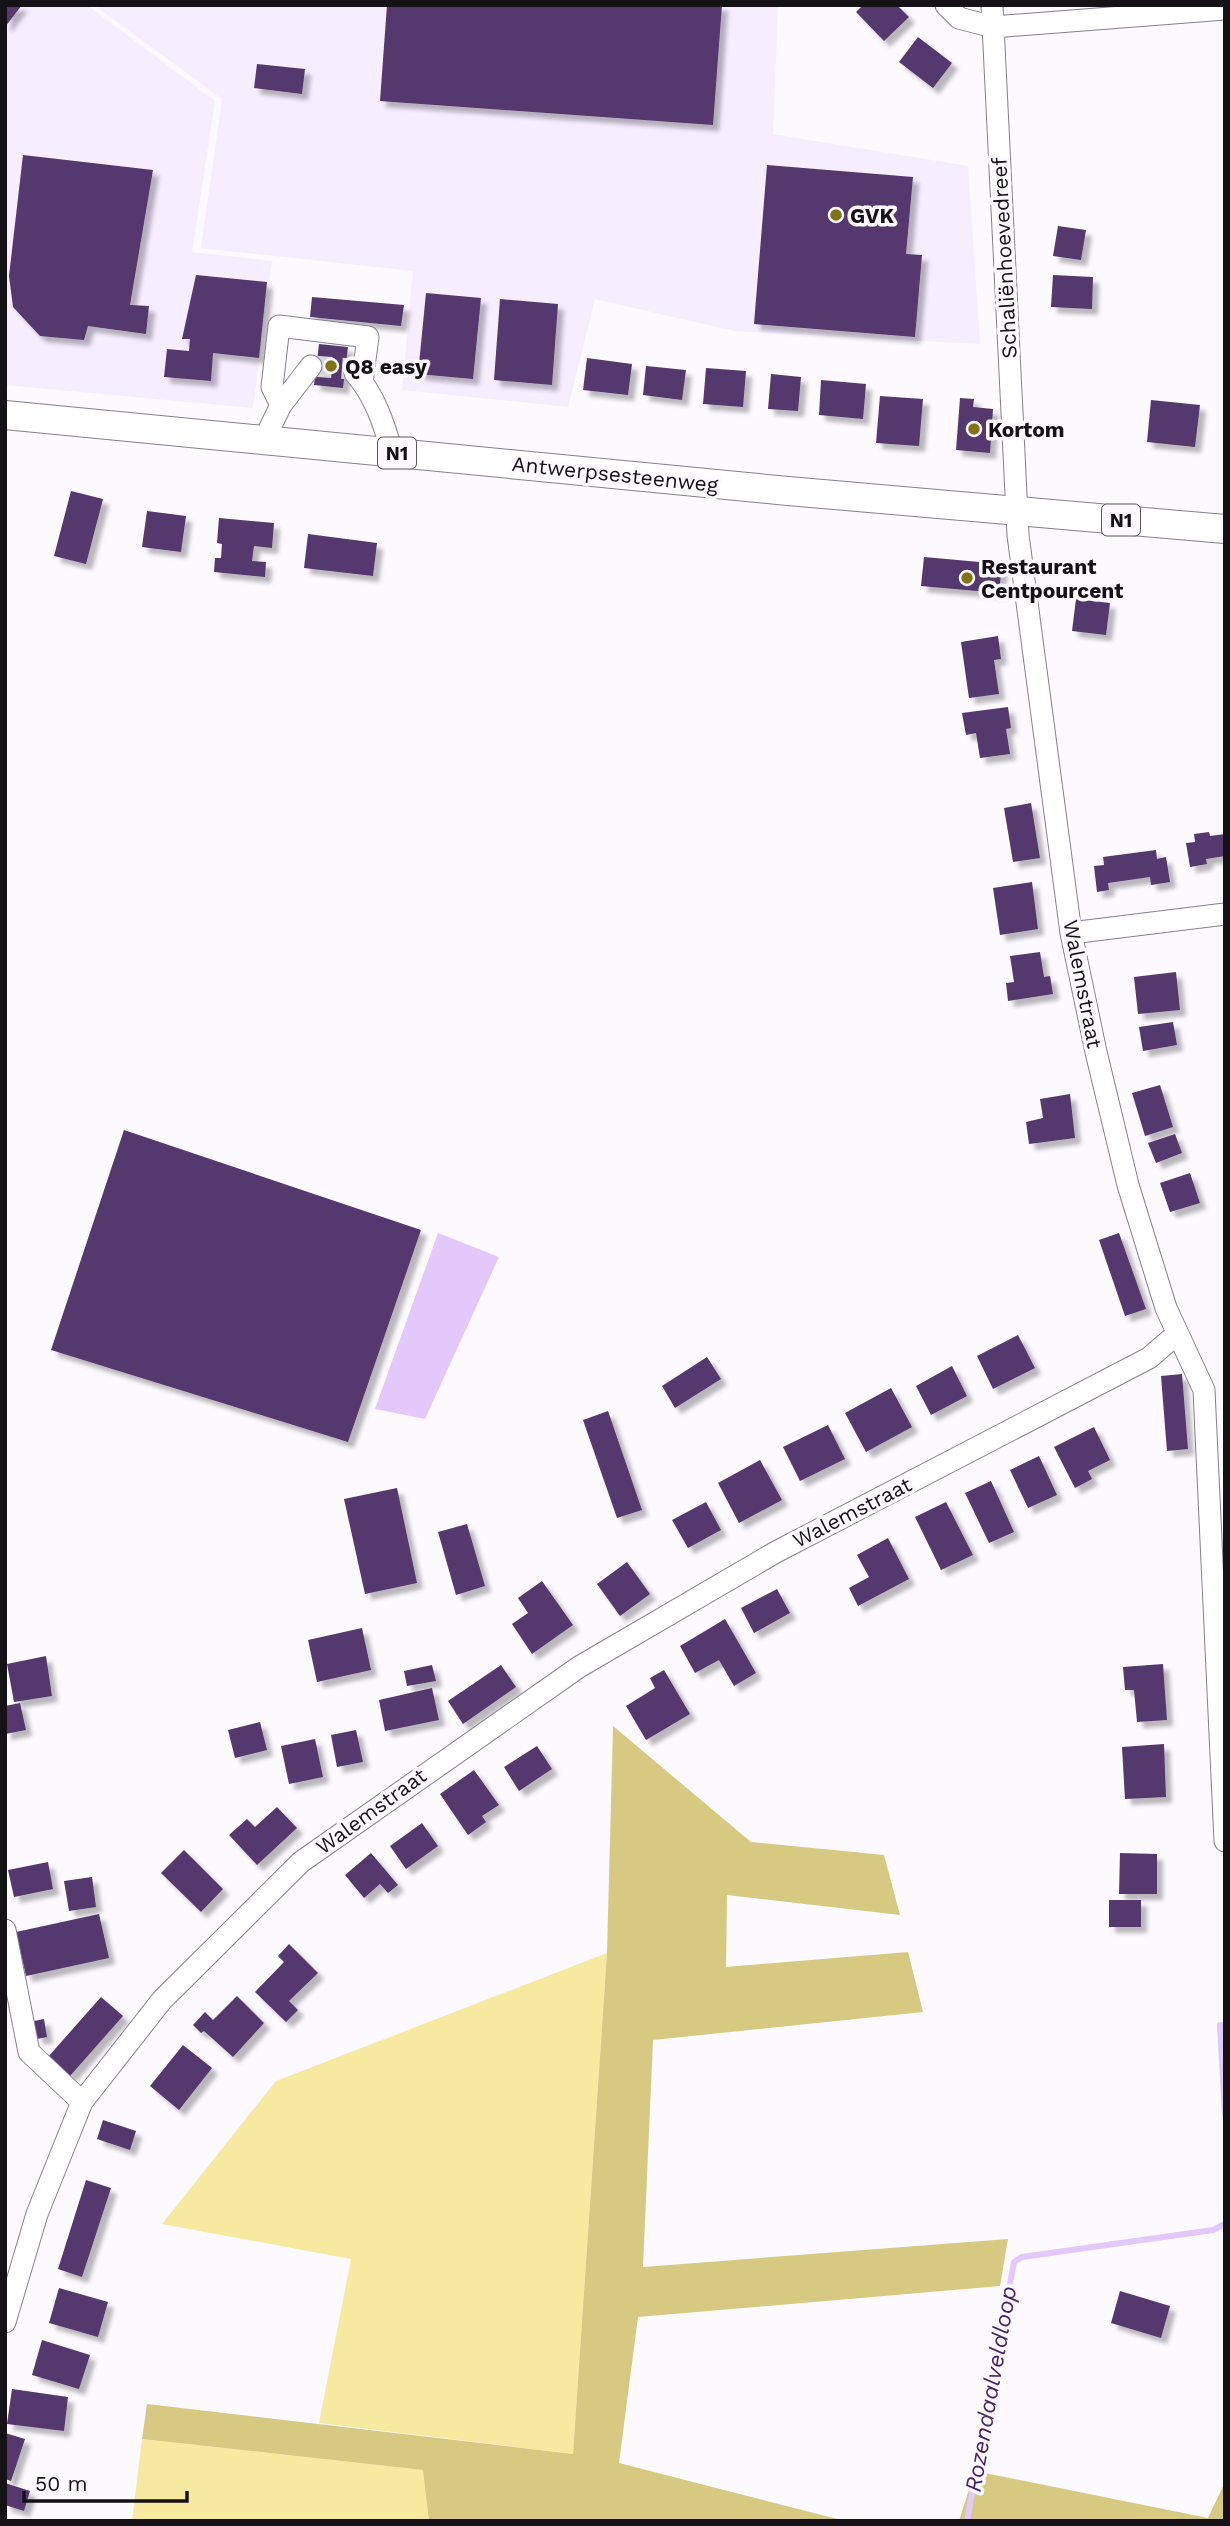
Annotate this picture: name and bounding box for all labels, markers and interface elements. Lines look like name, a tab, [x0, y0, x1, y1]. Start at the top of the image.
street label: Schaliënhoevedreef	[986, 157, 1022, 359]
place label: GVK	[850, 203, 894, 228]
marker: GVK	[828, 207, 844, 223]
place label: Q8 easy	[345, 354, 427, 379]
marker: Q8 easy	[323, 358, 339, 374]
place label: Kortom	[988, 417, 1065, 442]
marker: Kortom	[966, 421, 982, 437]
road number: N1	[378, 437, 416, 468]
street label: Antwerpsesteenweg	[511, 451, 720, 497]
road number: N1	[1102, 505, 1140, 536]
place label: Restaurant Centpourcent	[981, 554, 1123, 603]
marker: Restaurant Centpourcent	[959, 570, 975, 586]
street label: Walemstraat	[1058, 918, 1108, 1050]
street label: Walemstraat	[788, 1471, 916, 1553]
street label: Walemstraat	[311, 1763, 431, 1859]
water label: Rozendaalveldloop	[960, 2284, 1022, 2494]
scale bar	[24, 2460, 187, 2504]
text: 50 m	[35, 2471, 87, 2496]

